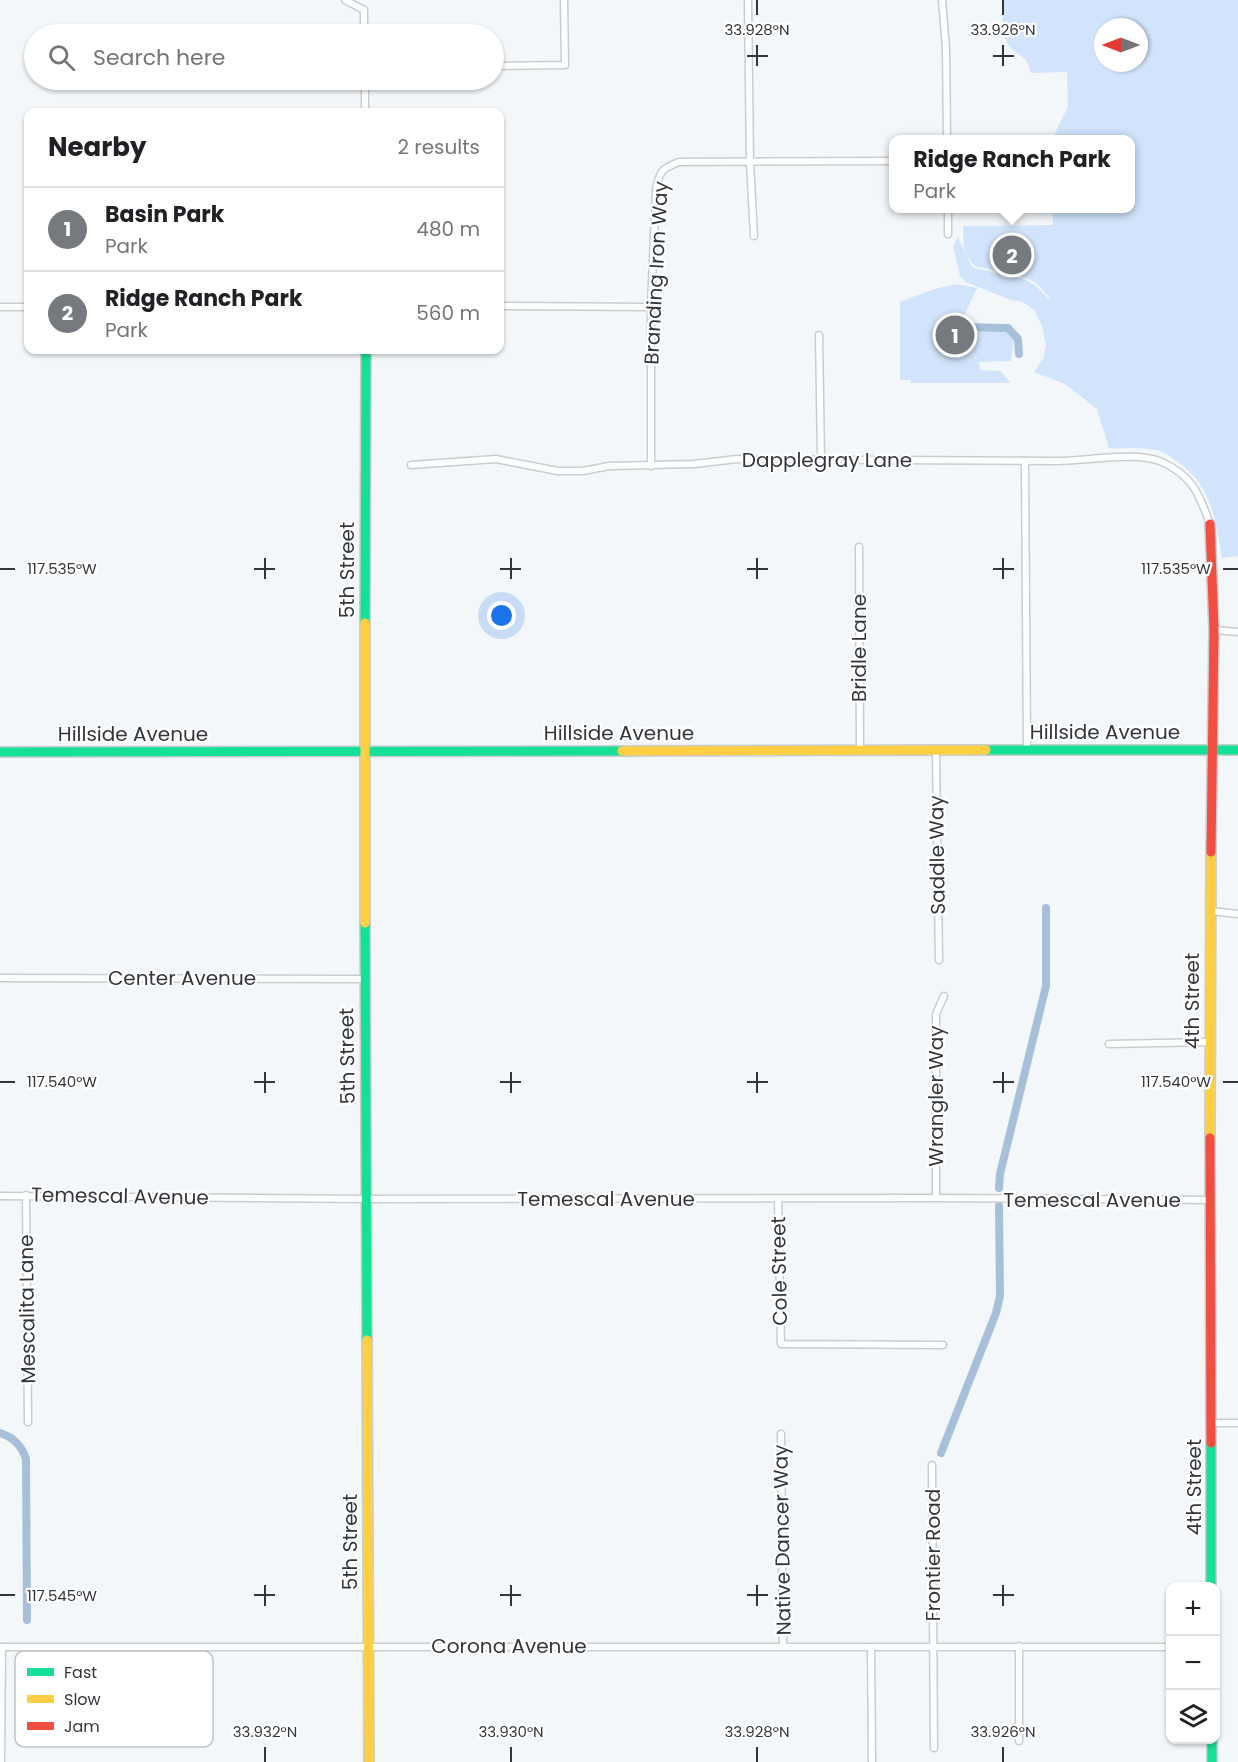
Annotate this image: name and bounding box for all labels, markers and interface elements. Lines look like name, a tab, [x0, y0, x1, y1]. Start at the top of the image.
north arrow	[1094, 18, 1148, 72]
text: 33.928°N	[724, 19, 790, 40]
text: 33.926°N	[970, 19, 1036, 40]
search box	[24, 24, 504, 90]
icon: search	[45, 41, 78, 74]
text: Search here	[93, 42, 226, 73]
text: Nearby	[48, 129, 146, 165]
text: 2 results	[397, 133, 480, 161]
popup	[889, 135, 1135, 213]
text: Ridge Ranch Park	[913, 144, 1111, 175]
text: Park	[913, 177, 956, 205]
street label: Branding Iron Way	[637, 181, 675, 365]
text: Basin Park	[105, 199, 224, 230]
text: 1	[64, 215, 71, 243]
text: 480 m	[416, 215, 480, 243]
text: Park	[105, 232, 148, 260]
pin: 2	[992, 232, 1032, 278]
text: Ridge Ranch Park	[105, 283, 303, 314]
text: 2	[62, 299, 73, 327]
text: 560 m	[416, 299, 480, 327]
pin: 1	[936, 312, 974, 358]
text: Park	[105, 316, 148, 344]
street label: Dapplegray Lane	[742, 446, 912, 474]
street label: 5th Street	[333, 522, 361, 618]
text: 117.535°W	[27, 558, 97, 579]
text: 117.535°W	[1141, 558, 1211, 579]
street label: Bridle Lane	[845, 594, 873, 702]
your location	[487, 601, 516, 630]
street label: Hillside Avenue	[1030, 718, 1180, 746]
street label: Hillside Avenue	[544, 719, 694, 747]
street label: Hillside Avenue	[58, 720, 208, 748]
street label: Saddle Way	[922, 795, 952, 915]
street label: 4th Street	[1178, 953, 1206, 1049]
street label: Center Avenue	[108, 964, 256, 992]
street label: 5th Street	[332, 1007, 362, 1105]
street label: Wrangler Way	[922, 1025, 950, 1167]
text: 117.540°W	[27, 1071, 97, 1092]
text: 117.540°W	[1141, 1071, 1211, 1092]
street label: Temescal Avenue	[31, 1180, 209, 1212]
street label: Temescal Avenue	[517, 1185, 695, 1213]
street label: Temescal Avenue	[1003, 1186, 1181, 1214]
street label: Cole Street	[764, 1216, 794, 1326]
street label: Mescalita Lane	[12, 1234, 42, 1384]
street label: 4th Street	[1180, 1439, 1208, 1535]
street label: Native Dancer Way	[766, 1444, 798, 1636]
street label: Frontier Road	[919, 1489, 947, 1621]
street label: 5th Street	[336, 1494, 364, 1590]
map controls	[1166, 1582, 1220, 1744]
button: +	[1166, 1582, 1220, 1636]
text: 117.545°W	[27, 1585, 97, 1606]
street label: Corona Avenue	[431, 1632, 587, 1660]
button: −	[1166, 1636, 1220, 1690]
legend	[15, 1651, 213, 1747]
text: Fast	[64, 1661, 97, 1684]
text: Slow	[64, 1688, 101, 1711]
button: layers	[1166, 1690, 1220, 1744]
text: Jam	[64, 1715, 100, 1738]
text: 33.932°N	[233, 1721, 297, 1742]
text: 33.930°N	[478, 1721, 544, 1742]
text: 33.928°N	[724, 1721, 790, 1742]
text: 33.926°N	[970, 1721, 1036, 1742]

